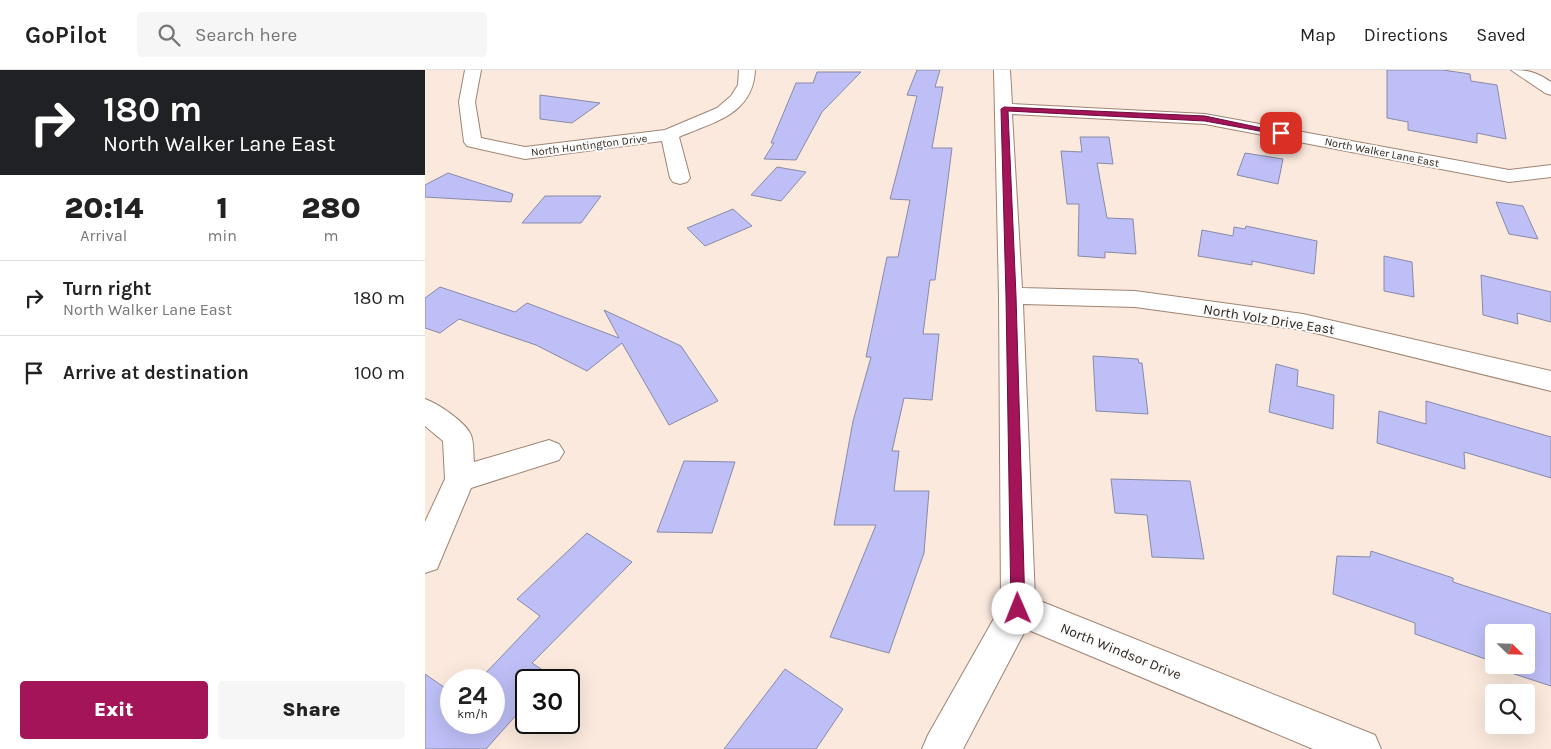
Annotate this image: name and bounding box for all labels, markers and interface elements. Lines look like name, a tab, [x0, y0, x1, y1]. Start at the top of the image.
search box	[137, 12, 487, 57]
text: GoPilot	[25, 21, 107, 49]
icon: search	[155, 21, 183, 49]
text: Search here	[195, 24, 297, 46]
text: Map	[1300, 24, 1336, 46]
text: Directions	[1364, 24, 1448, 46]
text: Saved	[1476, 24, 1526, 46]
text: 180 m	[103, 89, 202, 130]
icon: right	[20, 90, 85, 155]
pin	[1260, 112, 1302, 154]
icon: arrive	[1267, 119, 1295, 147]
text: North Walker Lane East	[103, 131, 335, 157]
street label: North Huntington Drive	[530, 132, 648, 159]
street label: North Walker Lane East	[1324, 135, 1440, 170]
text: 20:14	[64, 190, 143, 226]
text: 1	[216, 190, 228, 226]
text: 280	[301, 190, 361, 226]
text: Arrival	[80, 226, 127, 245]
text: min	[208, 226, 237, 245]
text: m	[323, 226, 338, 245]
text: Turn right	[63, 278, 152, 300]
icon: right	[20, 284, 48, 312]
text: 180 m	[353, 287, 405, 309]
text: North Walker Lane East	[63, 300, 232, 319]
street label: North Volz Drive East	[1202, 301, 1336, 338]
icon: arrive	[20, 359, 48, 387]
text: Arrive at destination	[63, 362, 249, 384]
text: 100 m	[354, 362, 405, 384]
position arrow	[991, 582, 1043, 634]
street label: North Windsor Drive	[1058, 619, 1184, 683]
north arrow	[1485, 624, 1535, 674]
map controls	[1485, 624, 1535, 734]
speed limit sign: 30	[515, 669, 580, 734]
button: Exit	[20, 681, 208, 739]
button: Share	[218, 681, 405, 739]
text: 24	[457, 681, 488, 710]
button: search	[1485, 684, 1535, 734]
text: km/h	[457, 707, 488, 721]

